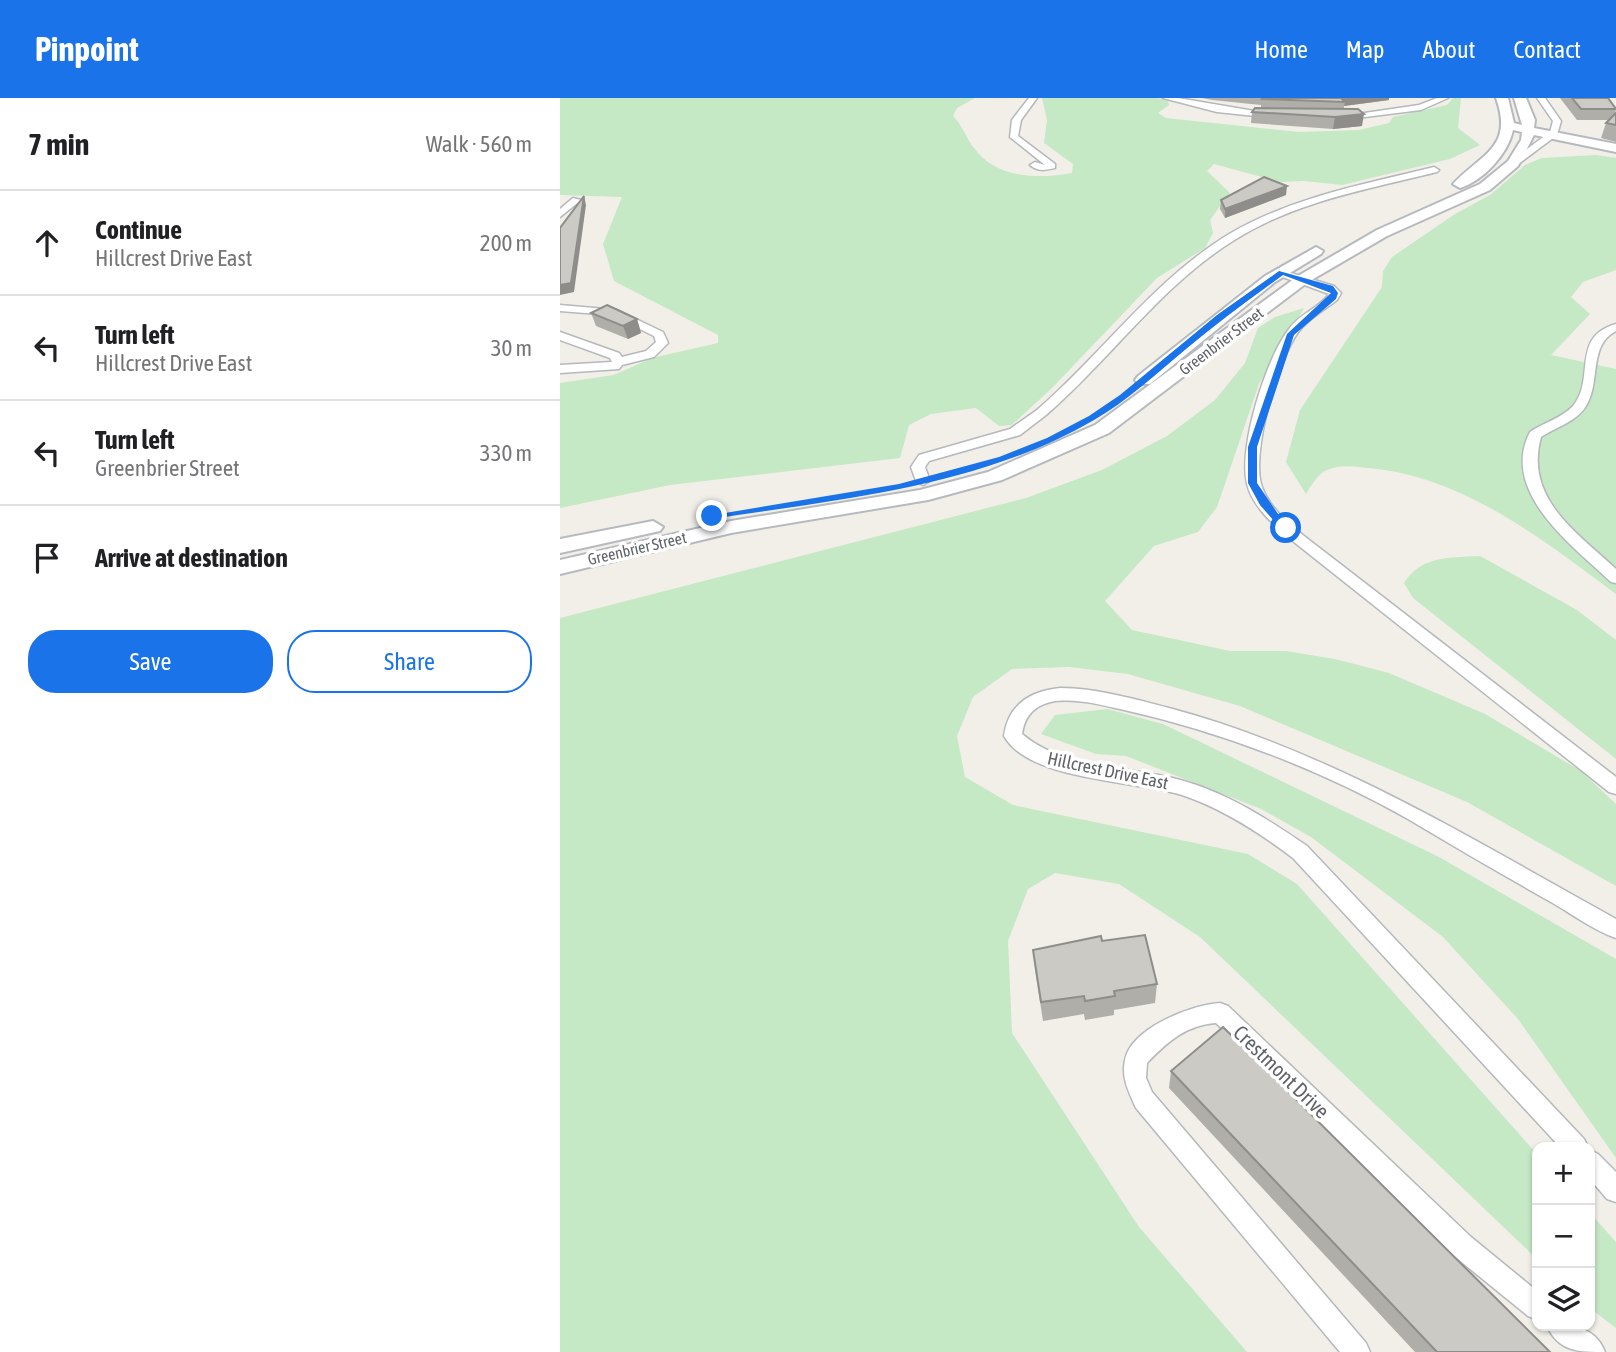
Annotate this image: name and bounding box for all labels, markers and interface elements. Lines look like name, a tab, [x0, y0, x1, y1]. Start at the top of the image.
text: Pinpoint	[35, 30, 139, 68]
text: Home	[1254, 36, 1308, 63]
text: Map	[1346, 36, 1384, 63]
text: About	[1422, 36, 1475, 63]
text: Contact	[1513, 36, 1581, 63]
text: 7 min	[28, 127, 89, 161]
text: Walk · 560 m	[426, 131, 532, 157]
text: Continue	[95, 215, 182, 245]
icon: ahead	[28, 224, 66, 262]
text: 200 m	[480, 230, 532, 256]
text: Hillcrest Drive East	[95, 245, 252, 271]
street label: Greenbrier Street	[1175, 303, 1267, 378]
text: Turn left	[95, 320, 175, 350]
icon: left	[28, 329, 66, 367]
text: 30 m	[491, 335, 532, 361]
text: Hillcrest Drive East	[95, 350, 252, 376]
text: Turn left	[95, 425, 175, 455]
icon: left	[28, 434, 66, 472]
text: 330 m	[480, 440, 532, 466]
text: Greenbrier Street	[95, 455, 240, 481]
route end	[696, 500, 727, 531]
route start	[1270, 512, 1301, 543]
street label: Greenbrier Street	[586, 528, 688, 568]
icon: arrive	[28, 539, 66, 577]
text: Arrive at destination	[95, 543, 288, 573]
button: Save	[28, 630, 273, 693]
button: Share	[287, 630, 532, 693]
street label: Hillcrest Drive East	[1046, 747, 1170, 794]
street label: Crestmont Drive	[1229, 1020, 1334, 1123]
map controls	[1532, 1142, 1595, 1331]
button: +	[1532, 1142, 1595, 1205]
button: −	[1532, 1205, 1595, 1268]
button: layers	[1532, 1268, 1595, 1331]

